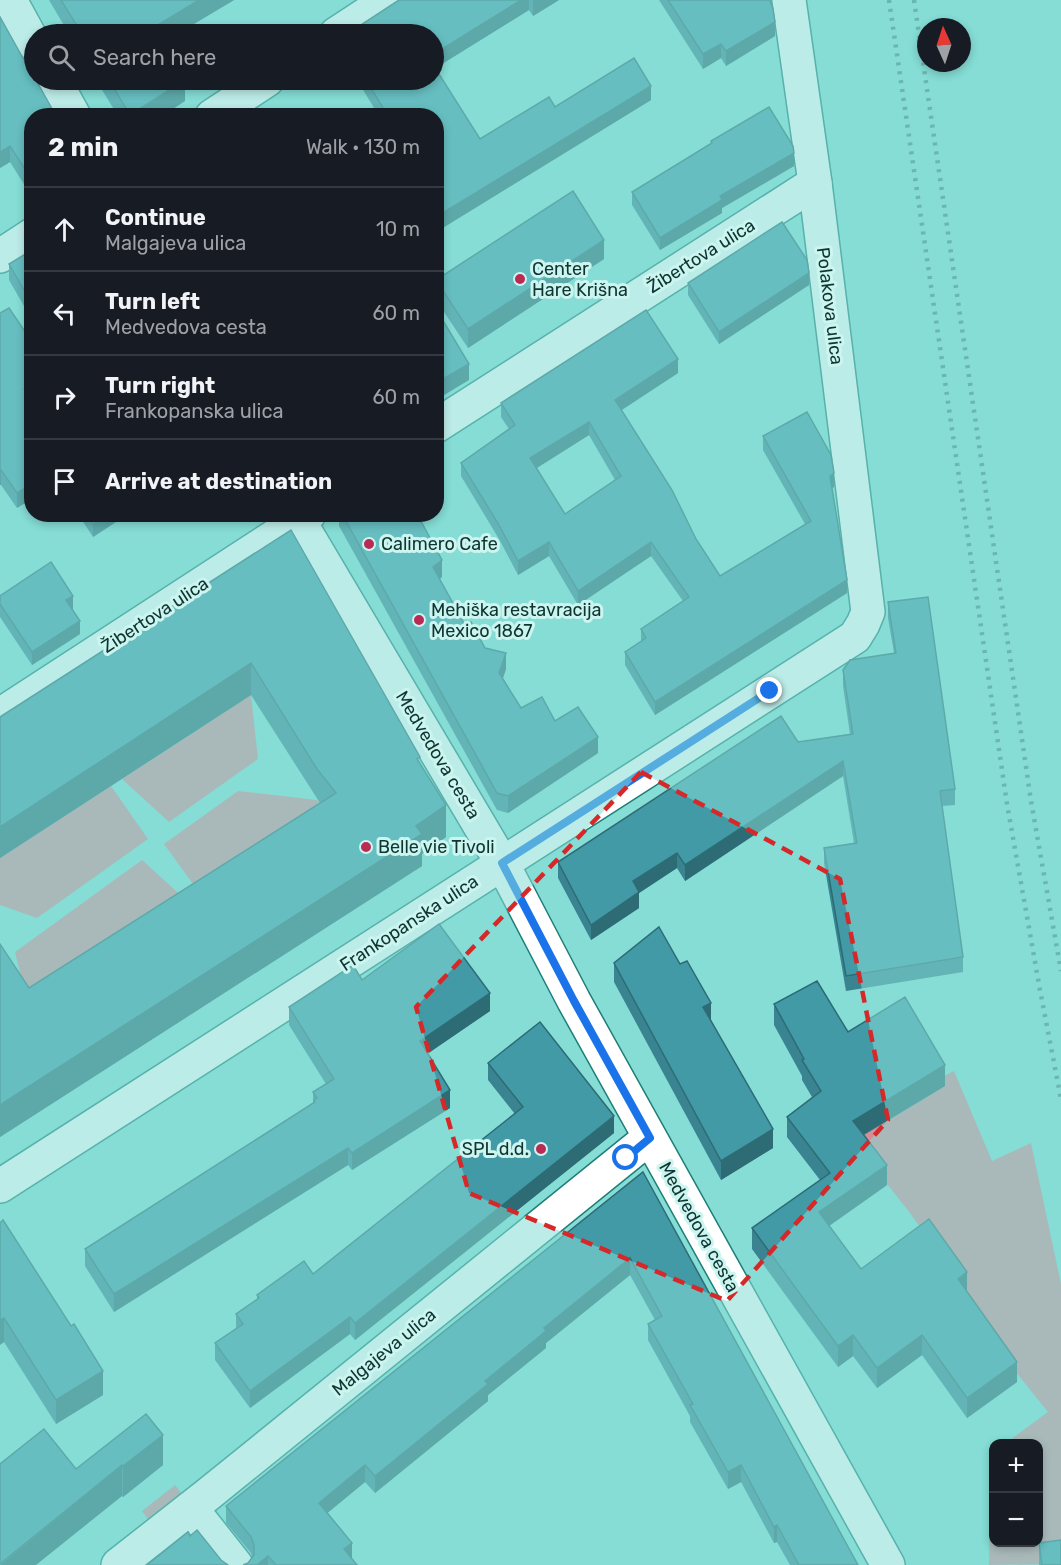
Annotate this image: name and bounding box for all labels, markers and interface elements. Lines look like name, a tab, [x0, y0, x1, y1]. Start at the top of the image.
north arrow	[917, 18, 971, 72]
search box	[24, 24, 444, 90]
icon: search	[45, 41, 78, 74]
text: Search here	[93, 44, 216, 71]
text: 2 min	[48, 132, 118, 163]
text: Walk · 130 m	[306, 135, 420, 159]
text: Continue	[105, 204, 206, 231]
icon: ahead	[48, 213, 81, 246]
street label: Žibertova ulica	[643, 214, 759, 298]
text: 10 m	[376, 217, 420, 241]
text: Malgajeva ulica	[105, 231, 246, 255]
street label: Polakova ulica	[812, 246, 848, 366]
place label: Center Hare Krišna	[532, 258, 628, 301]
marker: Center Hare Krišna	[513, 272, 527, 286]
text: Turn left	[105, 288, 200, 315]
icon: left	[48, 297, 81, 330]
text: 60 m	[373, 301, 420, 325]
text: Medvedova cesta	[105, 315, 267, 339]
text: Turn right	[105, 372, 215, 399]
icon: right	[48, 381, 81, 414]
text: 60 m	[373, 385, 420, 409]
text: Frankopanska ulica	[105, 399, 283, 423]
icon: arrive	[48, 465, 81, 498]
text: Arrive at destination	[105, 468, 332, 495]
place label: Calimero Cafe	[381, 533, 498, 555]
marker: Calimero Cafe	[362, 537, 376, 551]
street label: Žibertova ulica	[97, 572, 213, 658]
place label: Mehiška restavracija Mexico 1867	[431, 599, 601, 642]
marker: Mehiška restavracija Mexico 1867	[412, 613, 426, 627]
route end	[756, 677, 782, 703]
street label: Medvedova cesta	[391, 687, 485, 823]
place label: Belle vie Tivoli	[378, 836, 495, 858]
marker: Belle vie Tivoli	[359, 840, 373, 854]
street label: Frankopanska ulica	[336, 870, 482, 976]
place label: SPL d.d.	[462, 1138, 529, 1160]
marker: SPL d.d.	[534, 1142, 548, 1156]
route start	[612, 1144, 638, 1170]
street label: Medvedova cesta	[654, 1158, 744, 1296]
street label: Malgajeva ulica	[328, 1303, 440, 1401]
map controls	[989, 1439, 1043, 1547]
button: +	[989, 1439, 1043, 1493]
button: −	[989, 1493, 1043, 1547]

